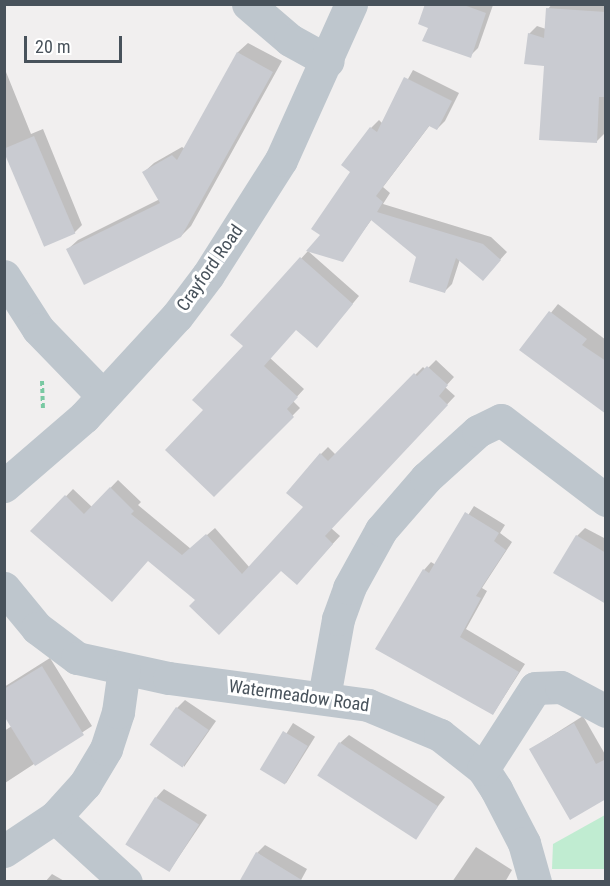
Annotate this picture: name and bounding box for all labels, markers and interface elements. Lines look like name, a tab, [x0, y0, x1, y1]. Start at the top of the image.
scale bar	[27, 24, 124, 62]
text: 20 m	[35, 36, 70, 57]
street label: Crayford Road	[172, 221, 248, 315]
street label: Watermeadow Road	[227, 675, 371, 717]

